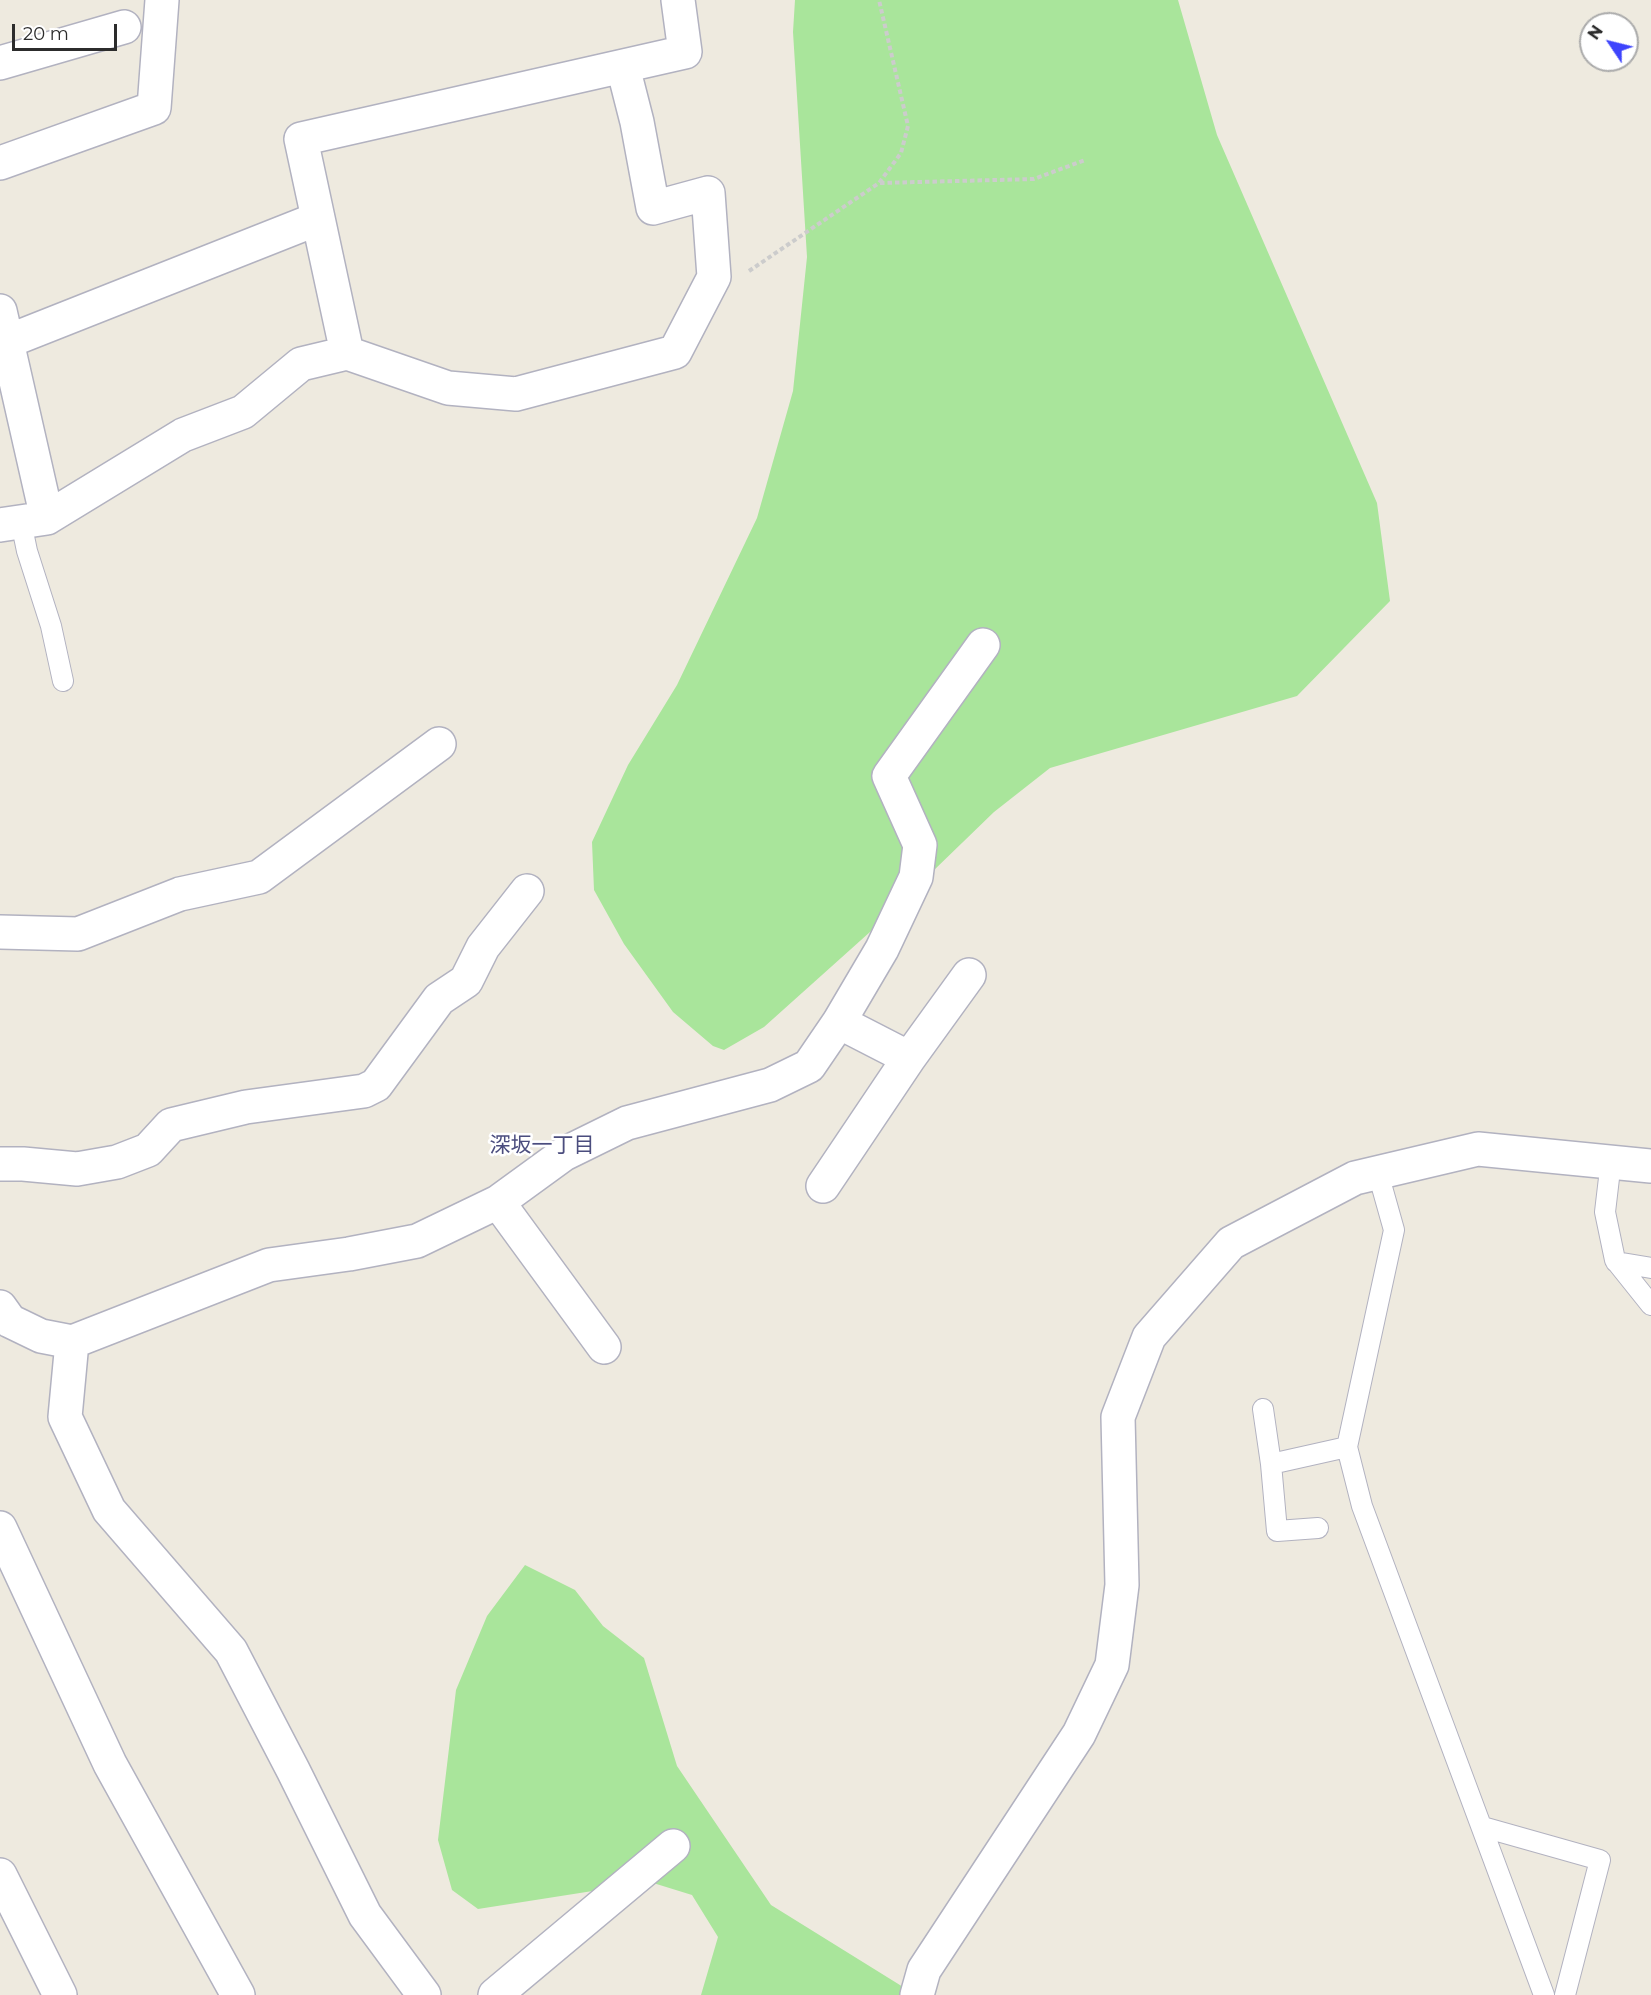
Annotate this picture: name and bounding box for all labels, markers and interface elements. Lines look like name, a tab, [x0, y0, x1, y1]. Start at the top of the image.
scale bar	[15, 12, 120, 50]
north arrow	[1579, 12, 1639, 72]
text: N	[1584, 22, 1607, 43]
text: 20 m	[23, 23, 69, 45]
district label: 深坂一丁目	[490, 1133, 594, 1159]

